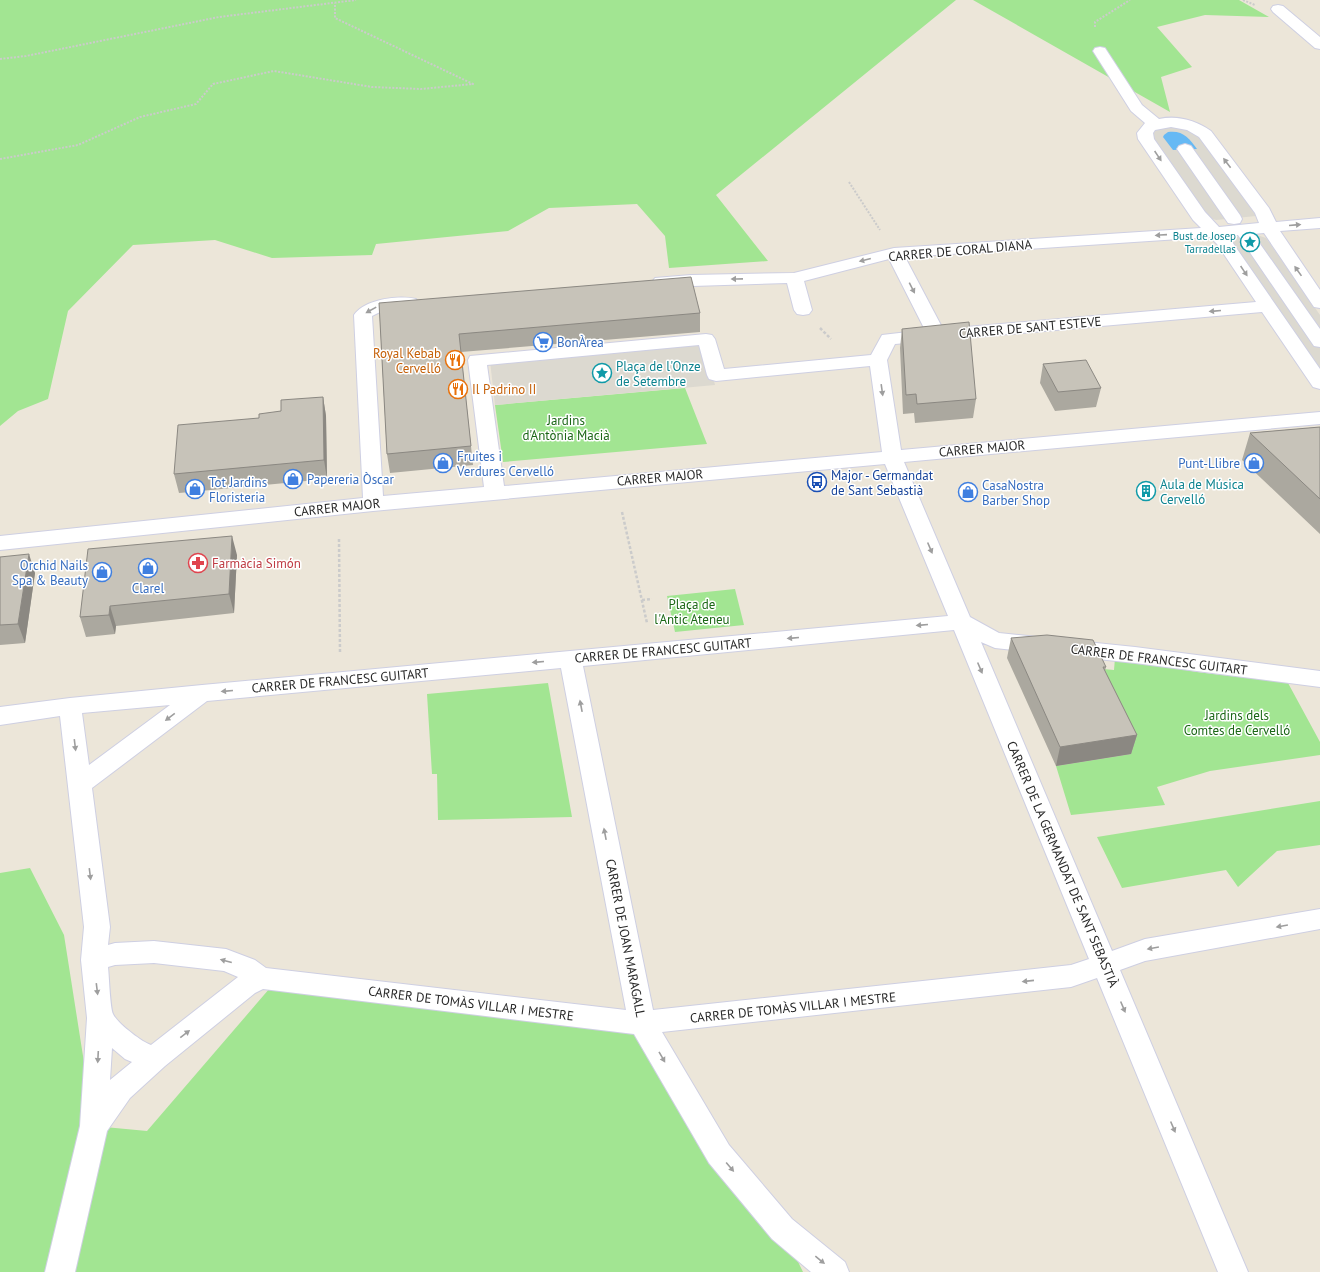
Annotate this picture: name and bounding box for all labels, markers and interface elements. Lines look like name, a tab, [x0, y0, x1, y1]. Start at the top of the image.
one-way arrow	[1154, 151, 1162, 161]
one-way arrow	[1222, 157, 1231, 168]
one-way arrow	[1289, 222, 1301, 229]
place label: Bust de Josep Tarradellas	[1173, 229, 1236, 256]
place icon: Bust de Josep Tarradellas	[1239, 231, 1261, 253]
one-way arrow	[1155, 232, 1167, 239]
street label: CARRER DE CORAL DIANA	[888, 236, 1033, 265]
one-way arrow	[858, 258, 871, 264]
one-way arrow	[1240, 266, 1248, 276]
one-way arrow	[1294, 266, 1302, 276]
one-way arrow	[730, 276, 743, 282]
one-way arrow	[909, 282, 915, 294]
one-way arrow	[365, 306, 377, 313]
one-way arrow	[1209, 307, 1221, 314]
street label: CARRER DE SANT ESTEVE	[958, 313, 1102, 342]
supermarket icon: BonÀrea	[532, 331, 554, 353]
place label: BonÀrea	[557, 334, 604, 351]
place label: Royal Kebab Cervelló	[373, 345, 441, 377]
restaurant icon: Royal Kebab Cervelló	[444, 349, 466, 371]
place label: Plaça de l'Onze de Setembre	[616, 358, 701, 390]
place icon: Plaça de l'Onze de Setembre	[591, 362, 613, 384]
restaurant icon: Il Padrino II	[447, 378, 469, 400]
place label: Il Padrino II	[472, 381, 536, 398]
one-way arrow	[879, 384, 885, 396]
park label: Jardins d'Antònia Macià	[522, 412, 610, 444]
street label: CARRER MAJOR	[938, 436, 1026, 461]
place label: Fruites i Verdures Cervelló	[456, 448, 554, 480]
shop icon: Fruites i Verdures Cervelló	[432, 452, 454, 474]
shop icon: Punt-Llibre	[1243, 452, 1265, 474]
place label: Punt-Llibre	[1178, 455, 1240, 472]
street label: CARRER MAJOR	[616, 465, 704, 490]
place label: Major - Germandat de Sant Sebastià	[831, 467, 934, 499]
shop icon: Papereria Òscar	[282, 468, 304, 490]
place label: Papereria Òscar	[307, 471, 394, 488]
bus stop icon: Major - Germandat de Sant Sebastià	[806, 471, 828, 493]
place label: Tot Jardins Floristeria	[209, 474, 267, 506]
place label: Aula de Música Cervelló	[1160, 476, 1244, 508]
place label: CasaNostra Barber Shop	[982, 477, 1050, 509]
shop icon: Tot Jardins Floristeria	[184, 478, 206, 500]
building icon: Aula de Música Cervelló	[1135, 480, 1157, 502]
shop icon: CasaNostra Barber Shop	[957, 481, 979, 503]
street label: CARRER MAJOR	[293, 494, 381, 520]
one-way arrow	[928, 542, 934, 554]
pharmacy icon: Farmàcia Simón	[187, 552, 209, 574]
place label: Farmàcia Simón	[212, 555, 301, 572]
place label: Orchid Nails Spa & Beauty	[12, 557, 88, 589]
shop icon: Clarel	[137, 557, 159, 579]
shop icon: Orchid Nails Spa & Beauty	[91, 561, 113, 583]
place label: Clarel	[132, 580, 164, 597]
park label: Plaça de l'Antic Ateneu	[654, 596, 730, 628]
one-way arrow	[916, 622, 928, 629]
street label: CARRER DE FRANCESC GUITART	[574, 634, 752, 667]
one-way arrow	[787, 634, 799, 641]
street label: CARRER DE FRANCESC GUITART	[1070, 640, 1248, 679]
one-way arrow	[532, 658, 544, 665]
one-way arrow	[978, 662, 984, 674]
street label: CARRER DE FRANCESC GUITART	[251, 664, 429, 697]
one-way arrow	[221, 688, 233, 694]
one-way arrow	[577, 700, 583, 712]
park label: Jardins dels Comtes de Cervelló	[1184, 707, 1290, 739]
one-way arrow	[165, 713, 176, 721]
street label: CARRER DE LA GERMANDAT DE SANT SEBASTIÀ	[1003, 738, 1122, 990]
one-way arrow	[72, 739, 78, 751]
one-way arrow	[602, 828, 608, 840]
street label: CARRER DE JOAN MARAGALL	[602, 857, 649, 1019]
one-way arrow	[87, 868, 94, 880]
one-way arrow	[1275, 923, 1288, 929]
one-way arrow	[1147, 945, 1160, 951]
one-way arrow	[220, 958, 232, 964]
one-way arrow	[1022, 977, 1034, 984]
street label: CARRER DE TOMÀS VILLAR I MESTRE	[367, 982, 575, 1025]
one-way arrow	[94, 983, 100, 995]
street label: CARRER DE TOMÀS VILLAR I MESTRE	[689, 988, 897, 1027]
one-way arrow	[1120, 1002, 1126, 1014]
one-way arrow	[180, 1029, 191, 1038]
one-way arrow	[95, 1051, 102, 1063]
one-way arrow	[658, 1051, 665, 1063]
one-way arrow	[1170, 1121, 1176, 1133]
one-way arrow	[725, 1162, 734, 1173]
one-way arrow	[815, 1256, 825, 1265]

